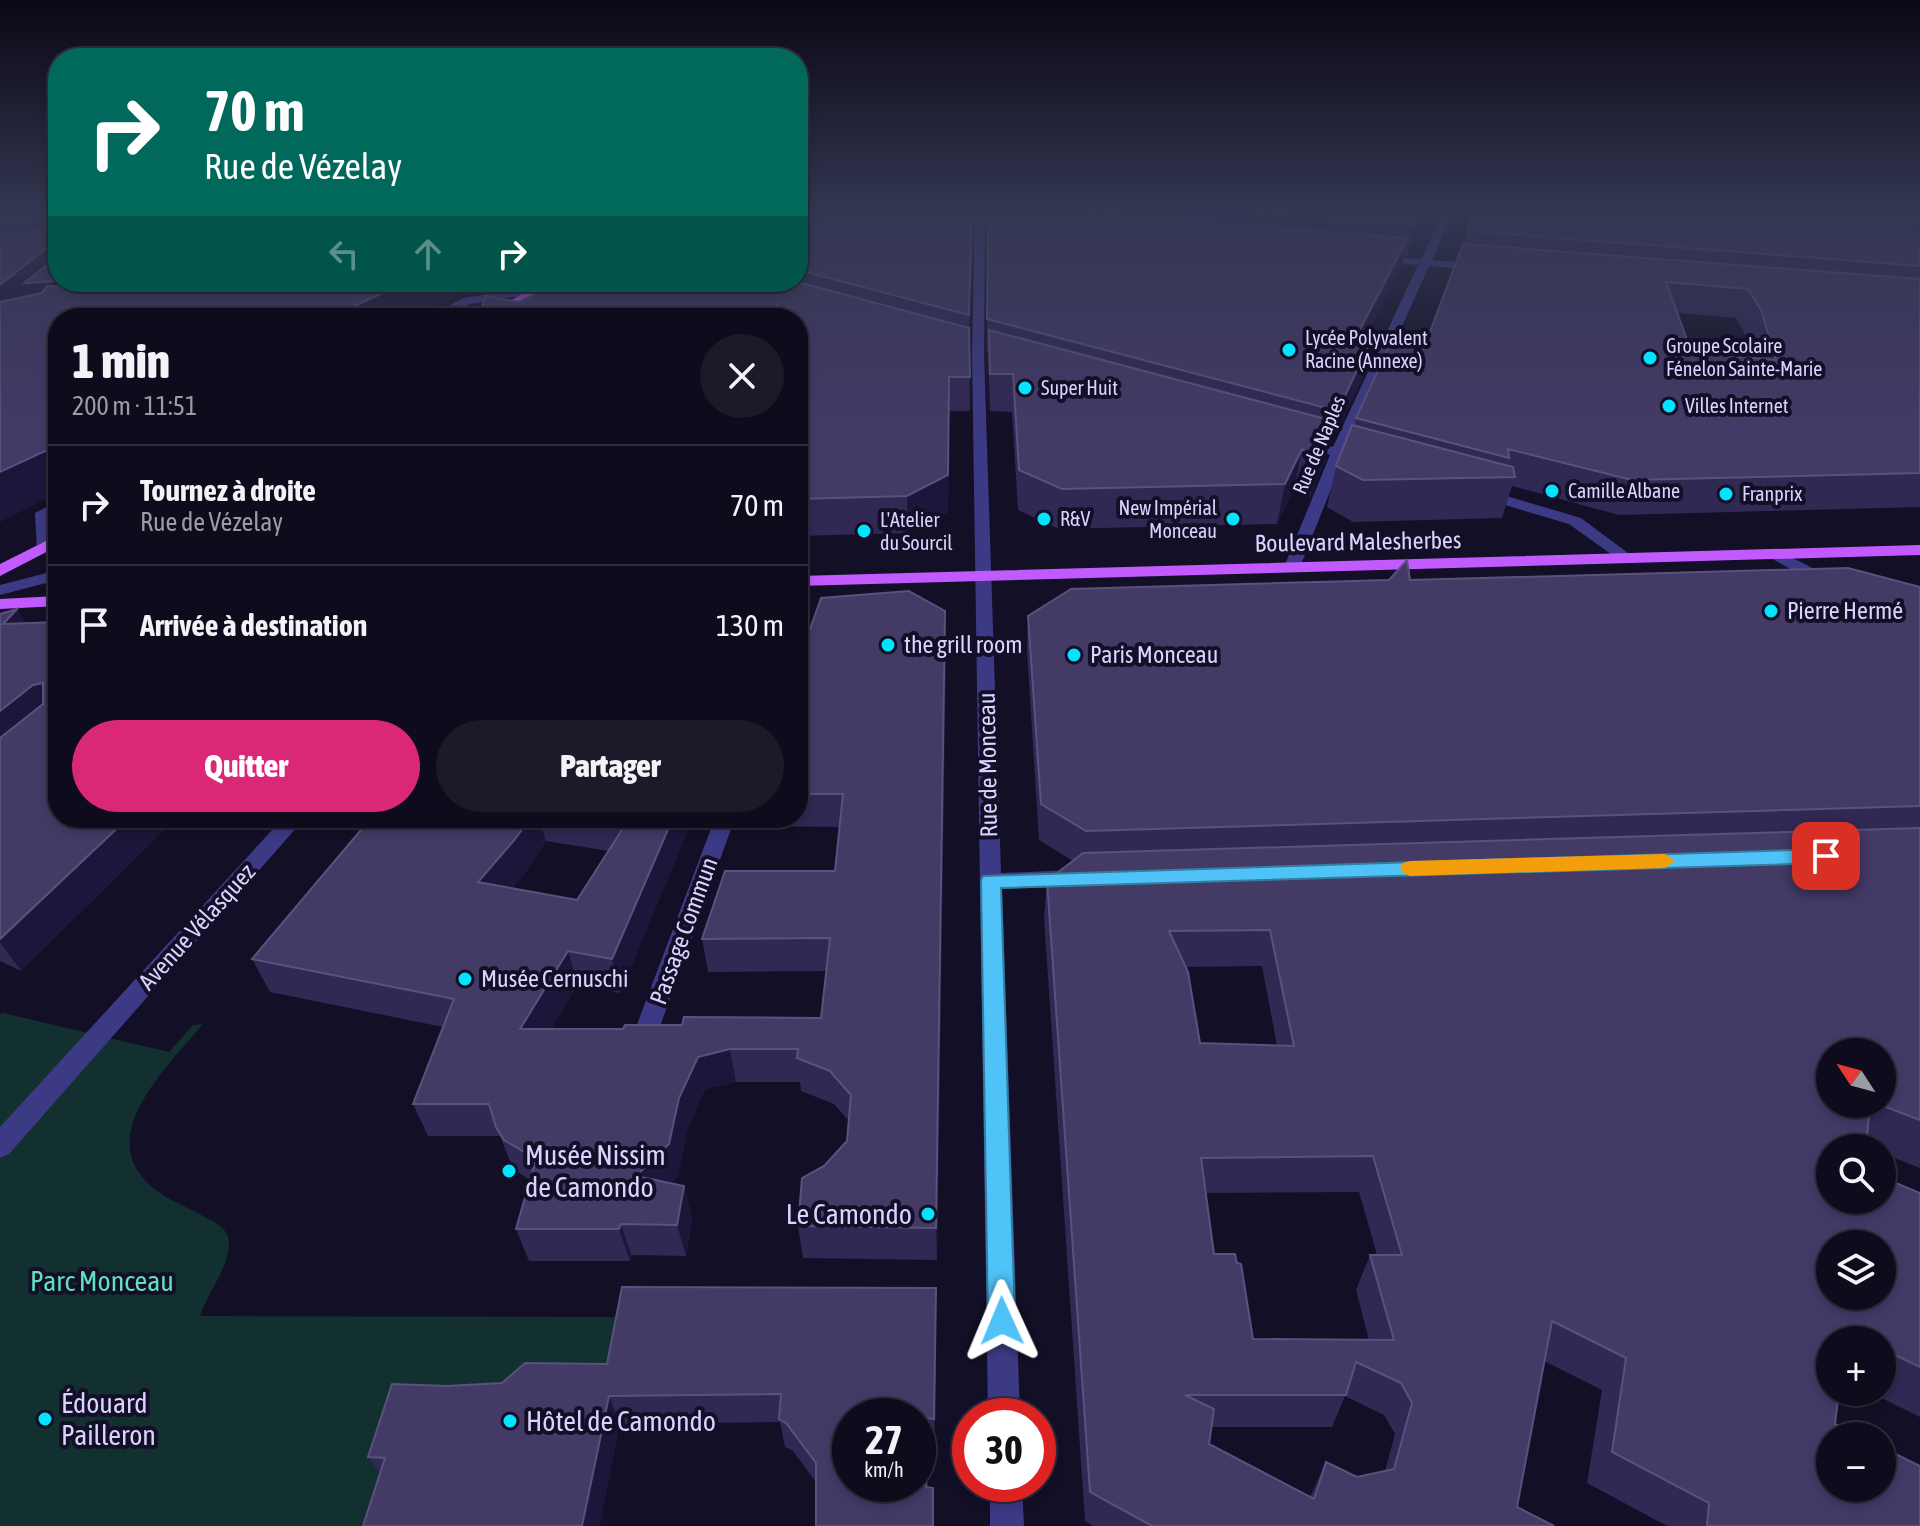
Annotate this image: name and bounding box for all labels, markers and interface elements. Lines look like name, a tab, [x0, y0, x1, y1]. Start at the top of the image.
text: 70 m	[204, 79, 305, 143]
icon: right	[72, 80, 176, 184]
text: Rue de Vézelay	[204, 145, 402, 187]
icon: left	[322, 232, 366, 276]
icon: ahead	[406, 232, 450, 276]
icon: right	[490, 232, 534, 276]
place label: Lycée Polyvalent Racine (Annexe)	[1305, 326, 1428, 372]
text: 1 min	[72, 333, 170, 388]
button: close	[700, 334, 784, 418]
place label: Groupe Scolaire Fénelon Sainte-Marie	[1666, 334, 1822, 380]
marker: Lycée Polyvalent Racine (Annexe)	[1280, 341, 1298, 359]
marker: Groupe Scolaire Fénelon Sainte-Marie	[1641, 349, 1659, 367]
place label: Super Huit	[1041, 376, 1118, 399]
marker: Super Huit	[1016, 379, 1034, 397]
text: 200 m · 11:51	[72, 391, 197, 421]
street label: Rue de Naples	[1288, 392, 1350, 497]
place label: Villes Internet	[1685, 394, 1789, 417]
marker: Villes Internet	[1660, 397, 1678, 415]
text: Tournez à droite	[140, 473, 316, 507]
place label: Camille Albane	[1568, 479, 1680, 502]
marker: Camille Albane	[1543, 482, 1561, 500]
place label: Franprix	[1742, 482, 1802, 505]
icon: right	[72, 483, 116, 527]
marker: Franprix	[1717, 485, 1735, 503]
text: 70 m	[730, 488, 784, 522]
place label: New Impérial Monceau	[1118, 496, 1218, 542]
text: Rue de Vézelay	[140, 507, 283, 537]
place label: R&V	[1060, 507, 1090, 530]
place label: L'Atelier du Sourcil	[880, 508, 953, 554]
marker: R&V	[1035, 510, 1053, 528]
marker: New Impérial Monceau	[1224, 510, 1242, 528]
marker: L'Atelier du Sourcil	[855, 522, 873, 540]
street label: Boulevard Malesherbes	[1254, 526, 1462, 557]
place label: Pierre Hermé	[1787, 597, 1903, 624]
marker: Pierre Hermé	[1762, 602, 1780, 620]
icon: arrive	[72, 603, 116, 647]
text: Arrivée à destination	[140, 608, 367, 642]
text: 130 m	[716, 608, 784, 642]
place label: the grill room	[904, 631, 1023, 658]
marker: the grill room	[879, 636, 897, 654]
place label: Paris Monceau	[1090, 641, 1218, 668]
marker: Paris Monceau	[1065, 646, 1083, 664]
street label: Rue de Monceau	[973, 692, 1002, 838]
button: Quitter	[72, 720, 420, 812]
button: Partager	[436, 720, 784, 812]
pin	[1792, 822, 1860, 890]
icon: arrive	[1804, 834, 1848, 878]
street label: Passage Commun	[644, 854, 723, 1008]
street label: Avenue Vélasquez	[133, 858, 260, 995]
place label: Musée Cernuschi	[481, 965, 629, 992]
marker: Musée Cernuschi	[456, 970, 474, 988]
north arrow	[1816, 1038, 1896, 1118]
map controls	[1816, 1038, 1896, 1502]
button: search	[1816, 1134, 1896, 1214]
place label: Musée Nissim de Camondo	[525, 1139, 666, 1203]
marker: Musée Nissim de Camondo	[500, 1162, 518, 1180]
place label: Le Camondo	[786, 1198, 912, 1230]
marker: Le Camondo	[919, 1205, 937, 1223]
button: layers	[1816, 1230, 1896, 1310]
park label: Parc Monceau	[30, 1265, 174, 1297]
position arrow	[960, 1279, 1044, 1363]
button: +	[1816, 1326, 1896, 1406]
place label: Édouard Pailleron	[61, 1387, 156, 1451]
speed limit sign: 30	[952, 1398, 1056, 1502]
place label: Hôtel de Camondo	[526, 1405, 716, 1437]
marker: Édouard Pailleron	[36, 1410, 54, 1428]
marker: Hôtel de Camondo	[501, 1412, 519, 1430]
text: 27	[865, 1417, 903, 1462]
button: −	[1816, 1422, 1896, 1502]
text: km/h	[864, 1458, 904, 1481]

